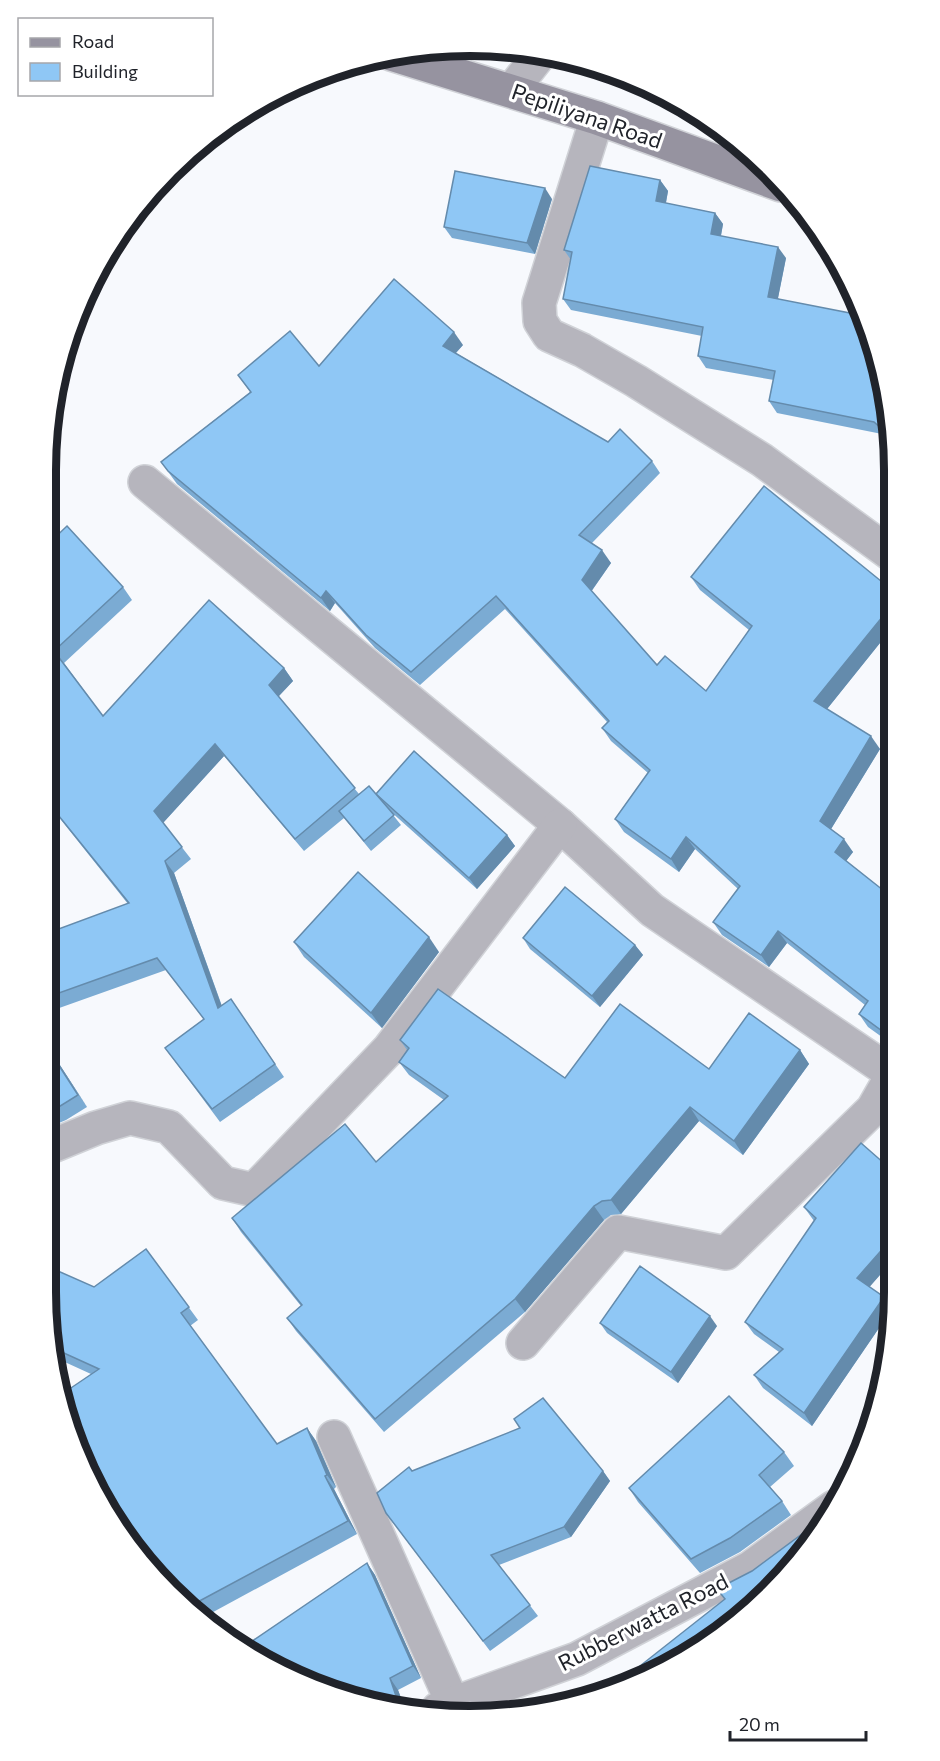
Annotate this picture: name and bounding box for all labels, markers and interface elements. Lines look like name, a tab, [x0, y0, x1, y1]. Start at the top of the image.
legend	[18, 18, 213, 96]
text: Road	[72, 30, 114, 52]
text: Building	[72, 60, 138, 82]
street label: Pepiliyana Road	[508, 77, 666, 154]
street label: Rubberwatta Road	[553, 1567, 732, 1676]
scale bar	[730, 1704, 866, 1742]
text: 20 m	[739, 1713, 780, 1735]

